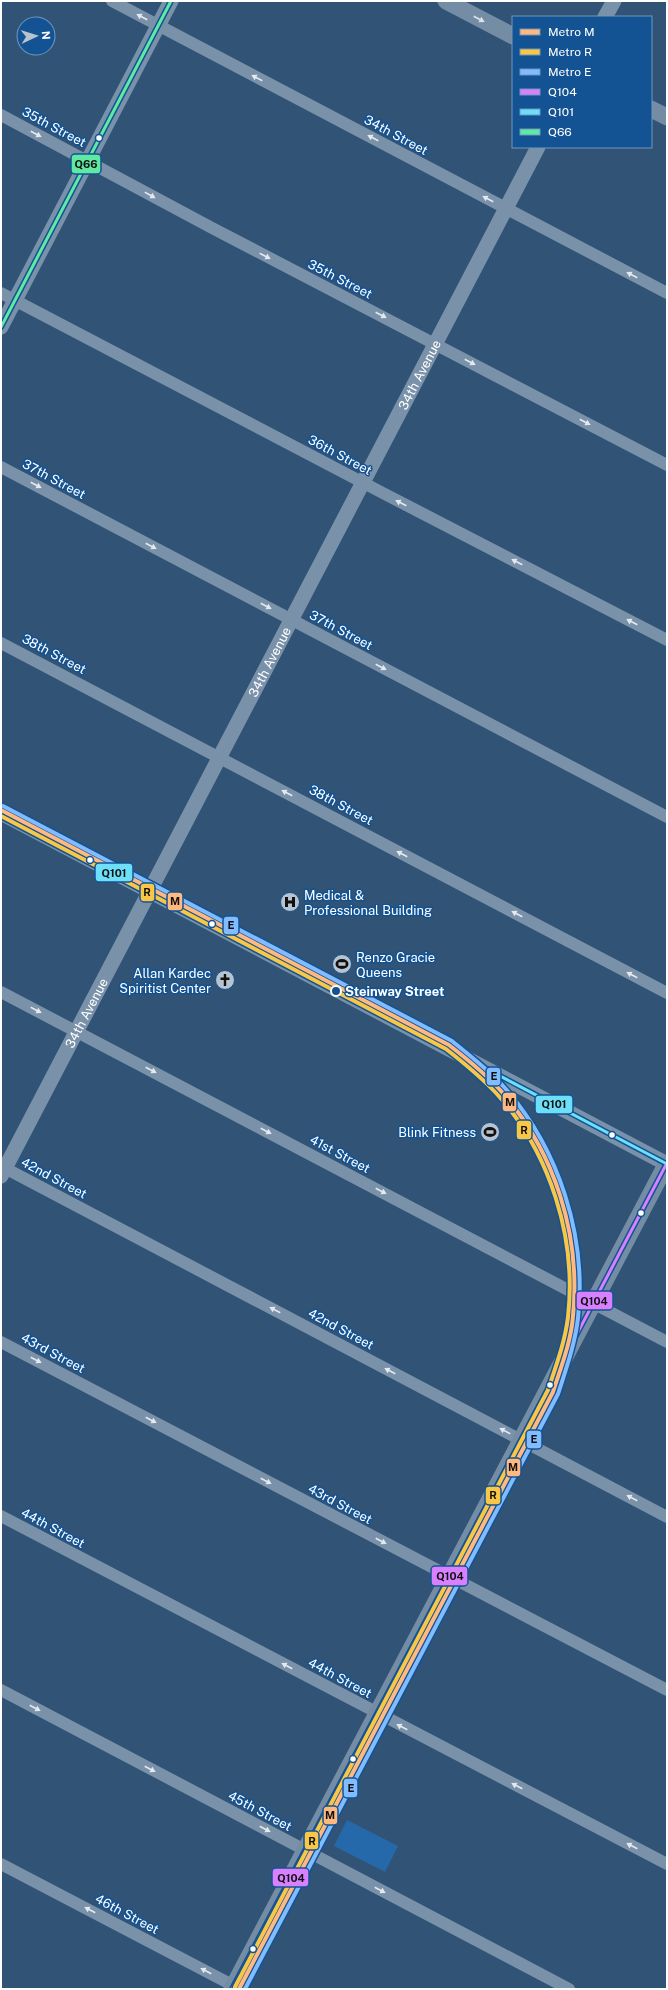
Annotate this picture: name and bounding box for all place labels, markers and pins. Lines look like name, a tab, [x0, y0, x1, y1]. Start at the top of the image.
unlabelled marker	[94, 133, 104, 143]
unlabelled marker	[85, 855, 95, 865]
place label: Medical & Professional Building	[304, 888, 432, 918]
hospital icon: Medical & Professional Building	[279, 891, 301, 913]
unlabelled marker	[207, 919, 217, 929]
place label: Renzo Gracie Queens	[356, 950, 435, 980]
sports icon: Renzo Gracie Queens	[331, 953, 353, 975]
place label: Allan Kardec Spiritist Center	[119, 966, 211, 996]
church icon: Allan Kardec Spiritist Center	[214, 969, 236, 991]
place label: Steinway Street	[345, 984, 445, 999]
marker: Steinway Street	[330, 985, 342, 997]
sports icon: Blink Fitness	[479, 1121, 501, 1143]
place label: Blink Fitness	[398, 1125, 476, 1140]
unlabelled marker	[607, 1130, 617, 1140]
unlabelled marker	[636, 1208, 646, 1218]
unlabelled marker	[545, 1380, 555, 1390]
unlabelled marker	[348, 1754, 358, 1764]
unlabelled marker	[248, 1944, 258, 1954]

